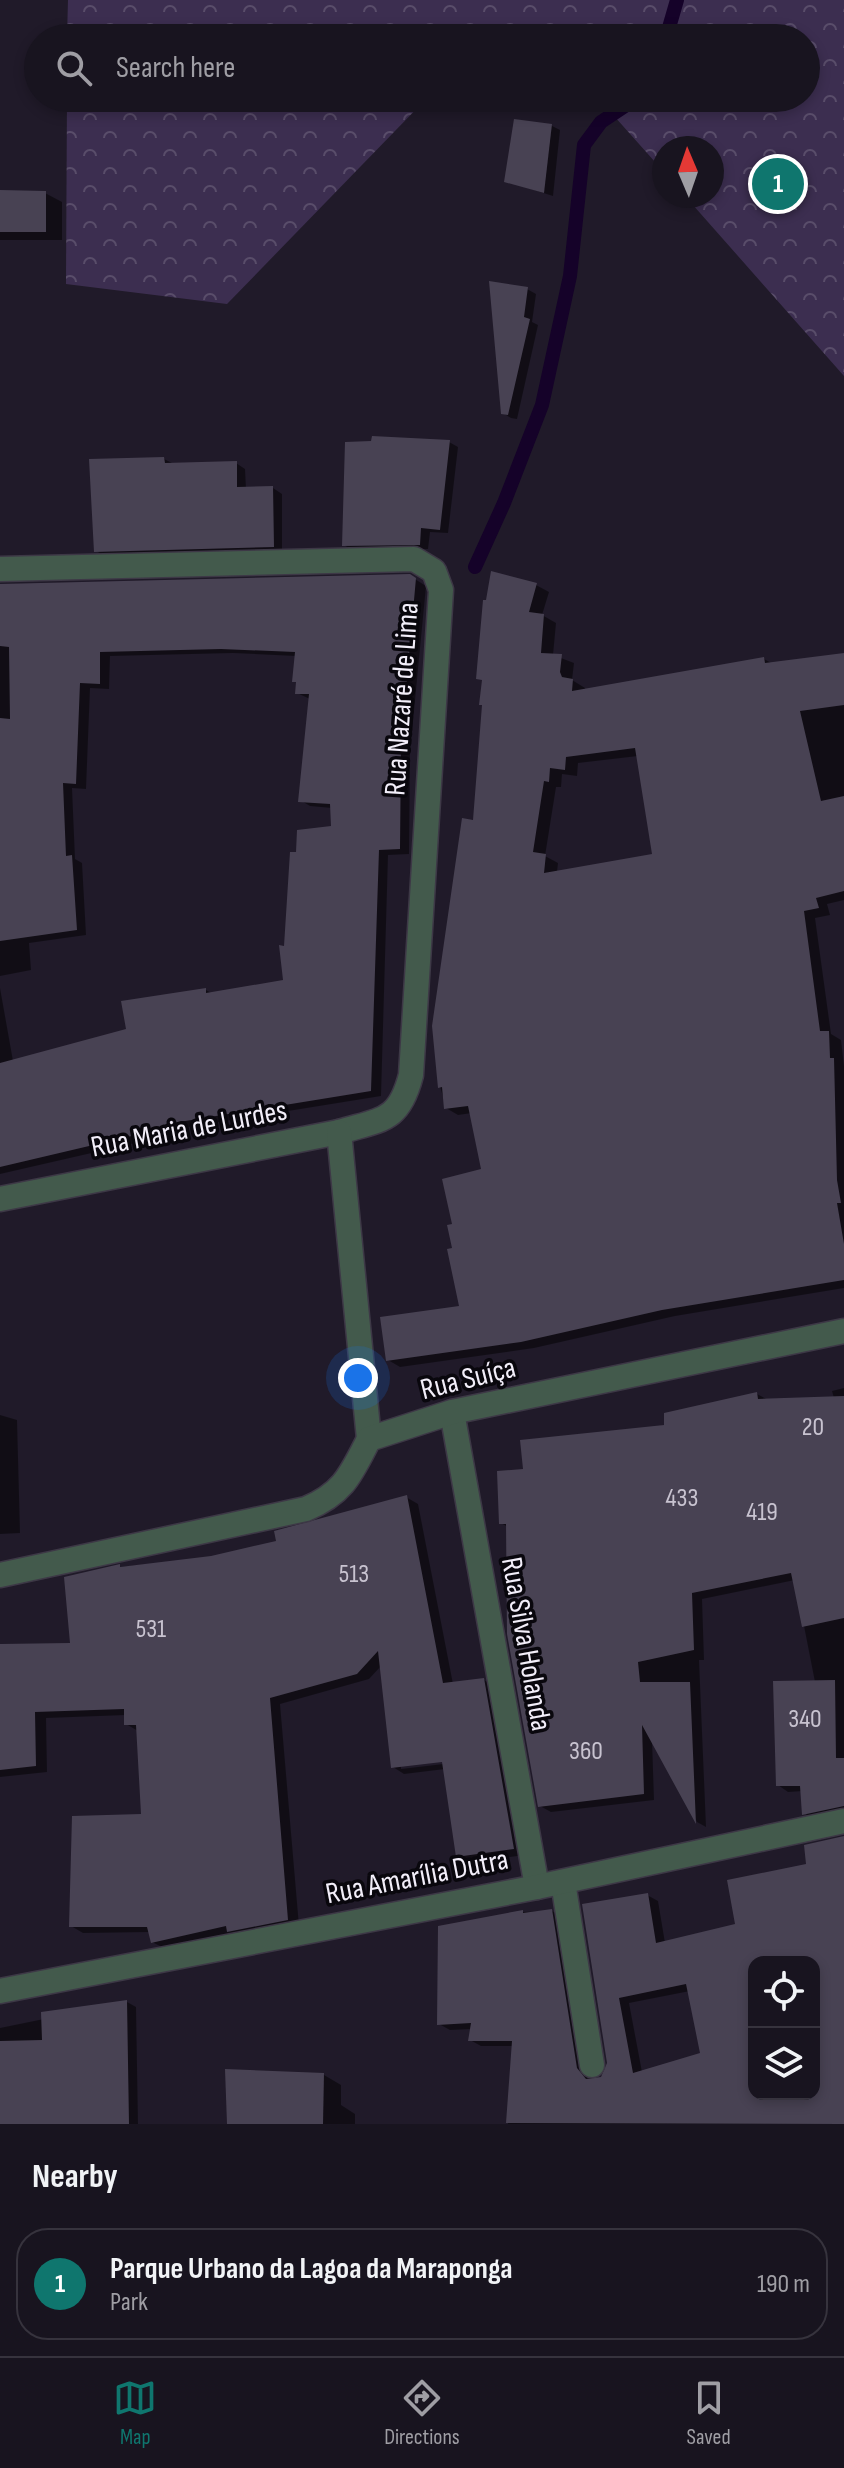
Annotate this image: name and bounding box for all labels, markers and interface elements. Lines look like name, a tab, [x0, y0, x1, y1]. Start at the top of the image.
search box	[24, 24, 820, 112]
icon: search	[52, 46, 96, 90]
text: Search here	[116, 50, 235, 86]
north arrow	[652, 136, 724, 208]
pin: 1	[752, 154, 804, 214]
street label: Rua Nazaré de Lima	[377, 601, 427, 797]
street label: Rua Maria de Lurdes	[88, 1092, 290, 1166]
street label: Rua Suíça	[417, 1350, 519, 1408]
your location	[338, 1358, 378, 1398]
house number: 20	[802, 1412, 824, 1443]
house number: 433	[666, 1483, 698, 1514]
house number: 419	[746, 1497, 778, 1528]
street label: Rua Silva Holanda	[493, 1554, 559, 1734]
house number: 513	[339, 1559, 369, 1590]
house number: 531	[136, 1614, 166, 1645]
house number: 340	[788, 1704, 822, 1735]
house number: 360	[569, 1736, 603, 1767]
street label: Rua Amarília Dutra	[323, 1842, 511, 1912]
map controls	[748, 1956, 820, 2100]
button: locate	[748, 1956, 820, 2028]
button: layers	[748, 2028, 820, 2100]
text: Nearby	[32, 2156, 118, 2197]
text: Parque Urbano da Lagoa da Maraponga	[110, 2251, 513, 2287]
text: 1	[55, 2269, 65, 2300]
text: 190 m	[757, 2269, 810, 2300]
text: Park	[110, 2287, 148, 2318]
tab: Map	[113, 2376, 157, 2451]
tab: Directions	[384, 2376, 460, 2451]
tab: Saved	[687, 2376, 731, 2451]

